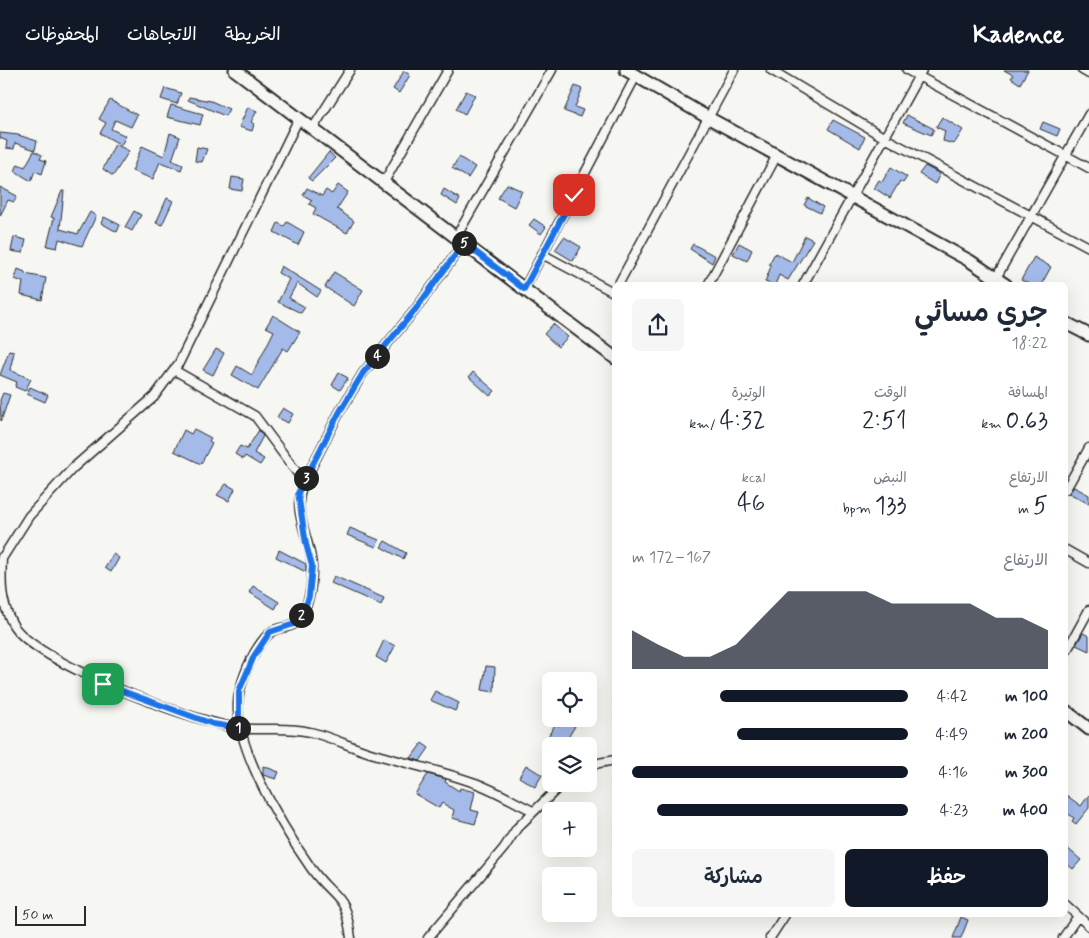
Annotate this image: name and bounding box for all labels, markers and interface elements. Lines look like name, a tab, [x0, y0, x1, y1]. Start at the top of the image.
text: Kadence	[973, 20, 1064, 51]
text: المحفوظات	[25, 23, 99, 47]
text: الاتجاهات	[127, 23, 197, 47]
text: الخريطة	[225, 23, 281, 47]
pin	[553, 174, 595, 216]
icon: check	[560, 181, 588, 209]
pin: 5	[452, 230, 476, 256]
text: 5	[460, 234, 469, 252]
text: جري مسائي	[914, 295, 1048, 332]
button: share	[632, 299, 684, 351]
text: 18:22	[1012, 333, 1048, 354]
pin: 4	[364, 344, 390, 368]
text: 4	[373, 347, 382, 365]
text: الوتيرة	[732, 384, 765, 402]
text: الوقت	[874, 384, 907, 402]
text: المسافة	[1008, 384, 1048, 402]
text: 4:32	[720, 405, 765, 438]
text: 2:51	[862, 405, 907, 438]
text: 0.63	[1005, 405, 1048, 438]
text: /km	[689, 415, 720, 433]
text: km	[981, 415, 1005, 433]
pin: 3	[294, 466, 318, 490]
text: 3	[303, 469, 310, 487]
text: kcal	[742, 469, 765, 487]
text: النبض	[873, 469, 907, 487]
text: الارتفاع	[1009, 469, 1048, 487]
text: 46	[737, 487, 765, 520]
text: 133	[875, 490, 907, 523]
text: 5	[1033, 490, 1048, 523]
text: bpm	[843, 500, 875, 518]
text: m	[1018, 500, 1033, 518]
text: 167–172 m	[632, 547, 711, 568]
text: الارتفاع	[1003, 550, 1048, 571]
pin: 2	[288, 602, 314, 628]
text: 2	[298, 606, 305, 624]
pin	[82, 663, 124, 705]
icon: arrive	[89, 670, 117, 698]
map controls	[542, 672, 597, 922]
button: locate	[542, 672, 597, 727]
text: 4:42	[937, 686, 968, 707]
text: 100 m	[1005, 686, 1048, 707]
pin: 1	[226, 716, 250, 740]
text: 1	[235, 719, 242, 737]
text: 4:49	[936, 724, 968, 745]
text: 200 m	[1004, 724, 1048, 745]
button: layers	[542, 737, 597, 792]
text: 4:16	[938, 762, 968, 783]
text: 300 m	[1005, 762, 1048, 783]
text: 4:23	[940, 800, 968, 821]
text: 400 m	[1003, 800, 1048, 821]
button: +	[542, 802, 597, 857]
button: مشاركة	[632, 849, 835, 907]
button: حفظ	[845, 849, 1048, 907]
button: −	[542, 867, 597, 922]
scale bar	[15, 903, 86, 926]
text: 50 m	[22, 906, 53, 924]

